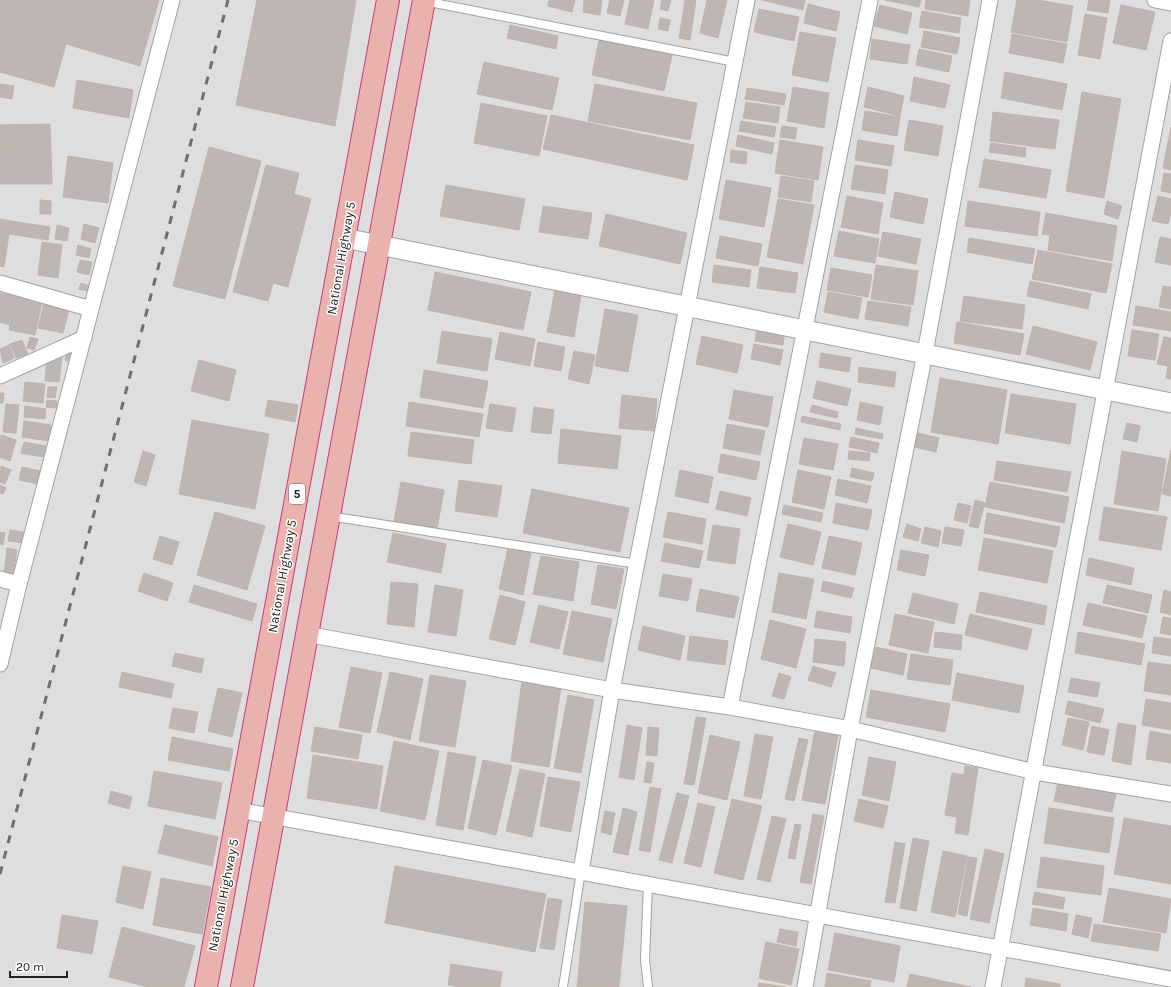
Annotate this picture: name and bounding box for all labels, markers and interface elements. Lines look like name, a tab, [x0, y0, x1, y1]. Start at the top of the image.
street label: National Highway 5	[324, 200, 358, 316]
road number: 5	[289, 484, 305, 504]
street label: National Highway 5	[265, 518, 299, 634]
street label: National Highway 5	[205, 837, 241, 953]
scale bar	[10, 953, 67, 979]
text: 20 m	[16, 960, 44, 974]

